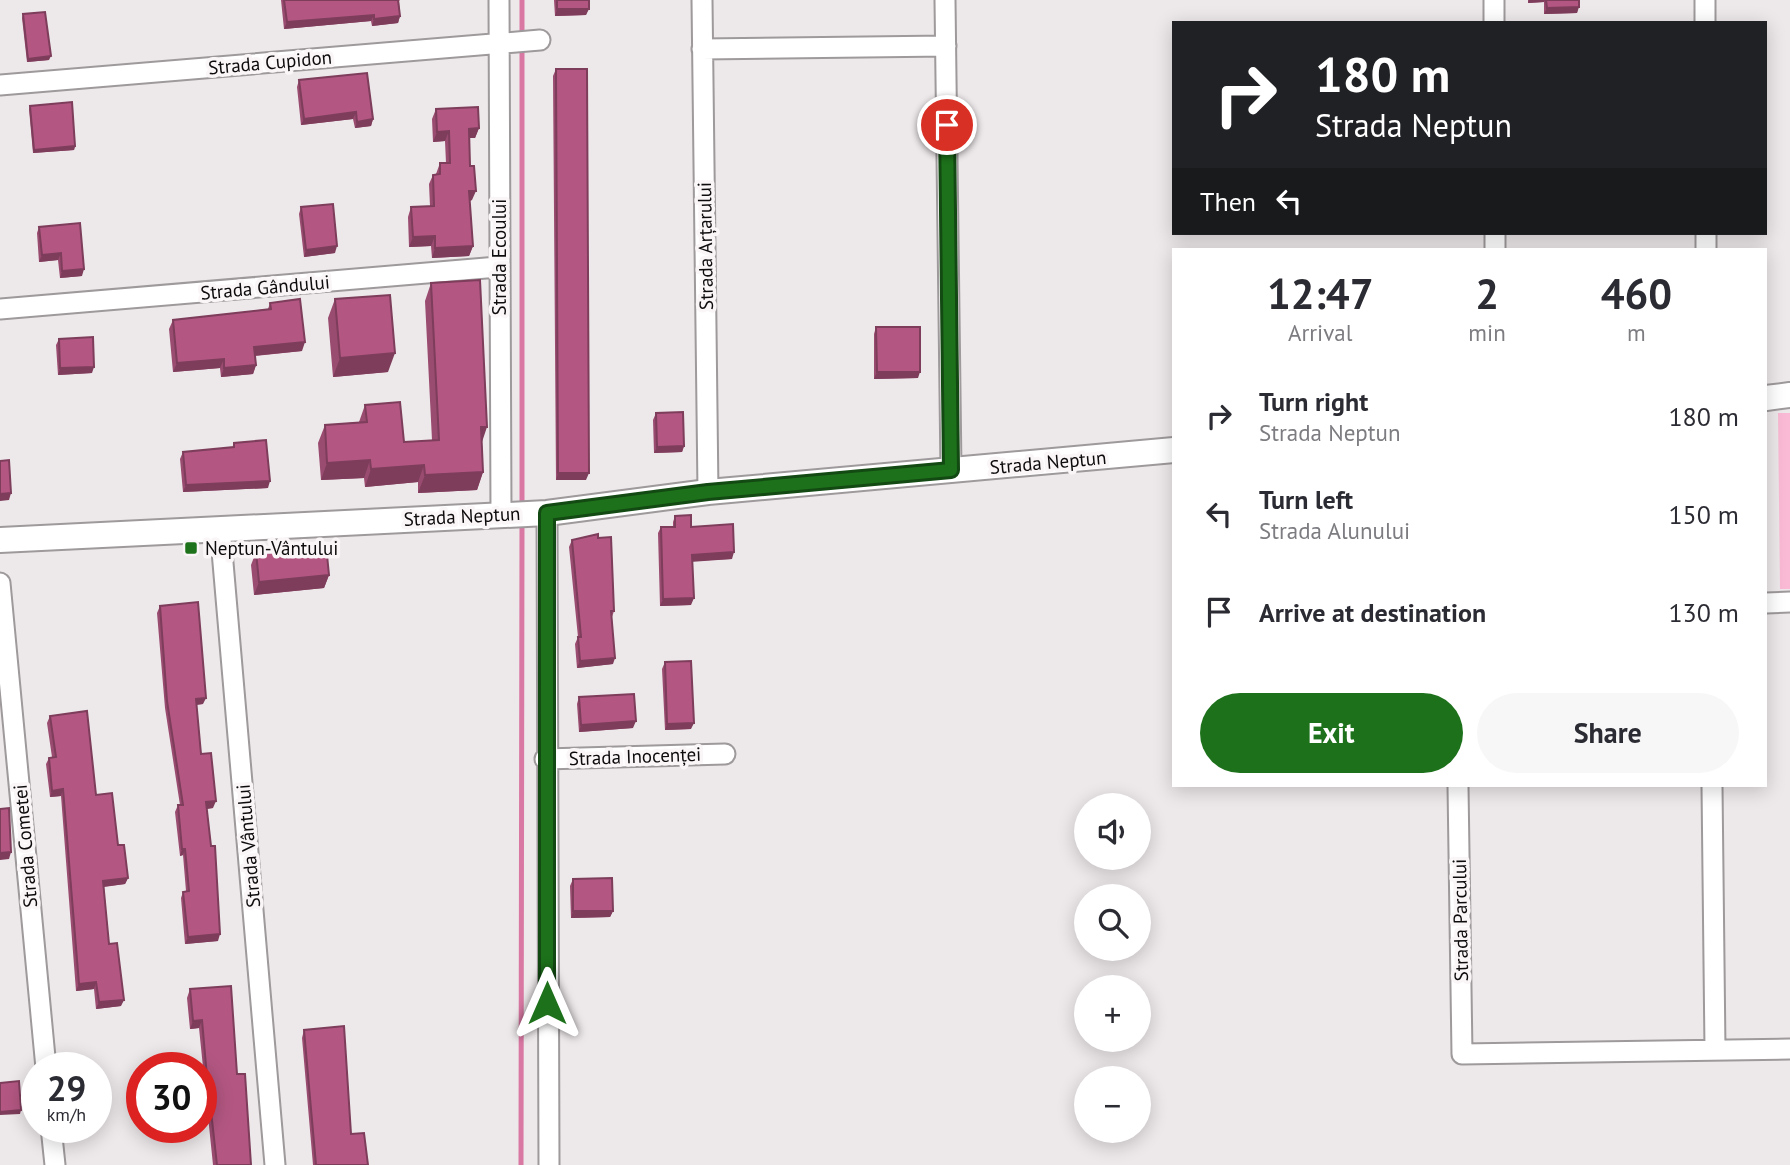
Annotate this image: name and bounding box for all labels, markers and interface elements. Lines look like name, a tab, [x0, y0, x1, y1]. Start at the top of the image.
text: 180 m	[1315, 42, 1450, 106]
street label: Strada Cupidon	[207, 45, 333, 79]
icon: right	[1200, 49, 1291, 140]
pin	[917, 95, 977, 155]
text: Strada Neptun	[1315, 104, 1512, 146]
icon: arrive	[928, 106, 966, 144]
street label: Strada Arțarului	[692, 182, 718, 310]
icon: left	[1270, 182, 1308, 220]
text: Then	[1200, 185, 1256, 218]
street label: Strada Ecoului	[487, 199, 511, 315]
text: 12:47	[1267, 266, 1373, 321]
text: 2	[1475, 266, 1499, 321]
text: 460	[1601, 266, 1672, 321]
street label: Strada Gândului	[199, 269, 331, 305]
text: Arrival	[1288, 318, 1352, 347]
text: min	[1468, 318, 1506, 347]
text: m	[1627, 318, 1646, 347]
text: Turn right	[1259, 385, 1368, 418]
icon: right	[1200, 397, 1238, 435]
text: 180 m	[1668, 400, 1739, 433]
text: Strada Neptun	[1259, 418, 1401, 447]
street label: Strada Neptun	[989, 445, 1107, 479]
text: Turn left	[1259, 483, 1353, 516]
icon: left	[1200, 495, 1238, 533]
text: 150 m	[1668, 498, 1739, 531]
street label: Strada Neptun	[403, 501, 521, 531]
text: Strada Alunului	[1259, 516, 1410, 545]
place label: Neptun-Vântului	[205, 536, 338, 560]
marker: Neptun-Vântului	[183, 540, 199, 556]
icon: arrive	[1200, 593, 1238, 631]
text: Arrive at destination	[1259, 596, 1486, 629]
text: 130 m	[1668, 596, 1739, 629]
button: Exit	[1200, 693, 1463, 773]
button: Share	[1477, 693, 1739, 773]
street label: Strada Inocenței	[568, 742, 702, 770]
street label: Strada Cometei	[8, 783, 42, 909]
street label: Strada Vântului	[231, 783, 265, 909]
map controls	[1074, 793, 1151, 1143]
button: sound	[1074, 793, 1151, 870]
street label: Strada Parcului	[1447, 858, 1473, 982]
button: search	[1074, 884, 1151, 961]
position arrow	[510, 966, 584, 1040]
button: +	[1074, 975, 1151, 1052]
speed limit sign: 30	[126, 1052, 217, 1143]
text: 29	[47, 1065, 86, 1111]
button: −	[1074, 1066, 1151, 1143]
text: km/h	[47, 1103, 86, 1126]

